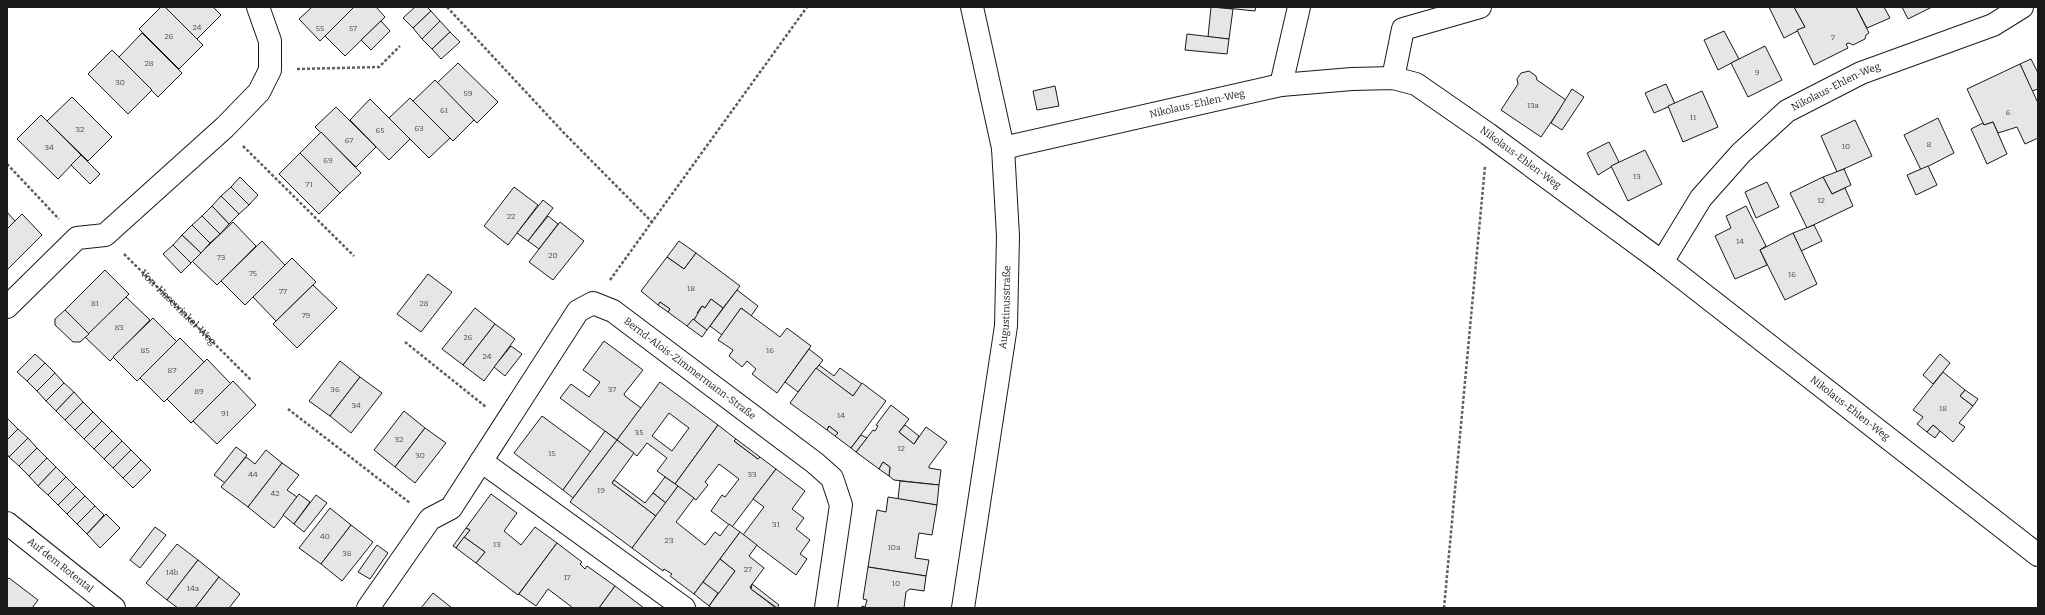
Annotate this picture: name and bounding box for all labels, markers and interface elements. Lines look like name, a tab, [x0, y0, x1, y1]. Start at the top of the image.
house number: 24	[192, 23, 202, 32]
house number: 55	[316, 24, 324, 33]
house number: 57	[349, 24, 357, 33]
house number: 26	[164, 32, 174, 41]
house number: 7	[1831, 33, 1835, 42]
house number: 28	[144, 59, 154, 68]
street label: Nikolaus-Ehlen-Weg	[1789, 60, 1882, 114]
house number: 9	[1755, 68, 1760, 77]
house number: 30	[115, 78, 125, 87]
street label: Nikolaus-Ehlen-Weg	[1148, 87, 1246, 121]
house number: 59	[464, 89, 473, 98]
house number: 13a	[1527, 101, 1540, 110]
house number: 61	[440, 106, 449, 115]
house number: 6	[2006, 108, 2011, 117]
house number: 11	[1690, 113, 1697, 122]
house number: 63	[414, 124, 424, 133]
street label: Nikolaus-Ehlen-Weg	[1478, 124, 1564, 192]
house number: 32	[76, 125, 84, 134]
house number: 65	[376, 126, 384, 135]
house number: 67	[345, 136, 353, 145]
house number: 8	[1927, 140, 1932, 149]
house number: 10	[1842, 142, 1850, 151]
house number: 34	[44, 143, 54, 152]
house number: 69	[323, 156, 333, 165]
house number: 13	[1633, 172, 1641, 181]
house number: 71	[305, 180, 313, 189]
house number: 12	[1817, 196, 1825, 205]
house number: 22	[507, 212, 515, 221]
house number: 14	[1736, 237, 1744, 246]
house number: 20	[548, 251, 558, 260]
house number: 73	[217, 253, 226, 262]
street label: Augustinusstraße	[997, 265, 1013, 350]
street label: Von-Hasewinkel-Weg	[138, 267, 219, 348]
house number: 75	[249, 269, 257, 278]
house number: 16	[1788, 270, 1796, 279]
house number: 18	[687, 284, 695, 293]
house number: 77	[279, 287, 287, 296]
house number: 81	[91, 299, 100, 308]
house number: 28	[419, 299, 429, 308]
house number: 79	[302, 311, 311, 320]
street label: Bernd-Alois-Zimmermann-Straße	[621, 315, 758, 422]
house number: 83	[114, 323, 124, 332]
house number: 26	[463, 333, 473, 342]
house number: 85	[140, 346, 150, 355]
house number: 16	[766, 346, 774, 355]
house number: 24	[482, 352, 492, 361]
house number: 87	[168, 366, 176, 375]
street label: Nikolaus-Ehlen-Weg	[1808, 374, 1892, 443]
house number: 36	[330, 385, 340, 394]
house number: 37	[608, 385, 616, 394]
house number: 89	[194, 387, 204, 396]
house number: 34	[351, 401, 361, 410]
house number: 18	[1939, 404, 1947, 413]
house number: 91	[221, 409, 230, 418]
house number: 14	[837, 411, 845, 420]
house number: 35	[635, 428, 643, 437]
house number: 32	[395, 435, 403, 444]
house number: 12	[897, 444, 905, 453]
house number: 15	[548, 449, 556, 458]
house number: 30	[415, 451, 425, 460]
house number: 44	[248, 470, 258, 479]
house number: 33	[748, 470, 757, 479]
house number: 19	[597, 486, 605, 495]
house number: 42	[270, 489, 280, 498]
house number: 31	[772, 520, 781, 529]
house number: 40	[320, 532, 330, 541]
street label: Auf dem Rotental	[25, 535, 96, 595]
house number: 23	[665, 536, 674, 545]
house number: 13	[493, 540, 501, 549]
house number: 10a	[888, 543, 901, 552]
house number: 38	[342, 549, 352, 558]
house number: 27	[744, 565, 752, 574]
house number: 14b	[166, 568, 179, 577]
house number: 17	[563, 573, 571, 582]
house number: 10	[892, 579, 900, 588]
house number: 14a	[187, 584, 200, 593]

